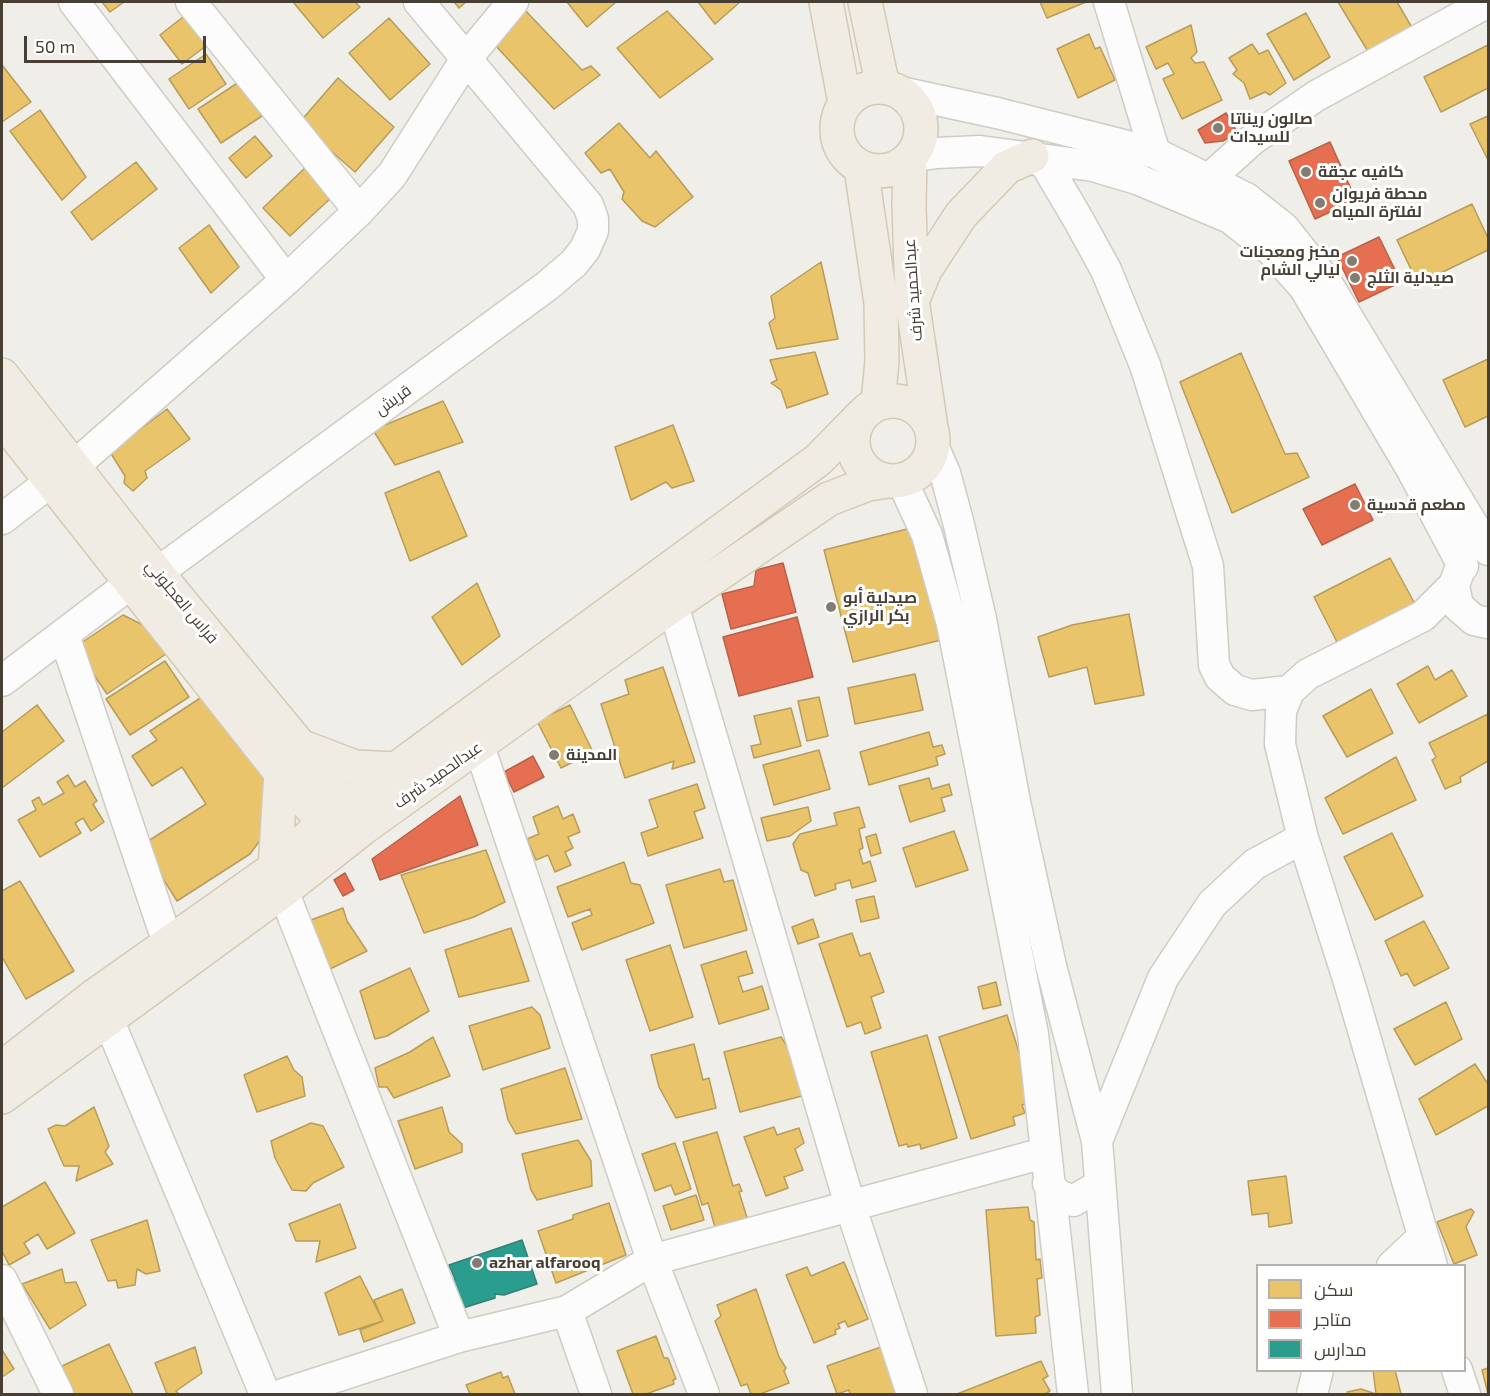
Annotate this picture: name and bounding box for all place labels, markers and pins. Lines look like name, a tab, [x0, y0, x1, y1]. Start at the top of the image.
place label: صالون ريناتا للسيدات	[1230, 109, 1313, 147]
marker: صالون ريناتا للسيدات	[1211, 121, 1225, 135]
place label: كافيه عجقة	[1318, 162, 1404, 182]
marker: كافيه عجقة	[1299, 165, 1313, 179]
place label: محطة فريوان لفلترة المياه	[1332, 184, 1428, 222]
marker: محطة فريوان لفلترة المياه	[1313, 196, 1327, 210]
place label: مخبز ومعجنات ليالي الشام	[1240, 242, 1340, 280]
marker: مخبز ومعجنات ليالي الشام	[1345, 254, 1359, 268]
place label: صيدلية الثلج	[1367, 268, 1454, 288]
marker: صيدلية الثلج	[1348, 271, 1362, 285]
place label: مطعم قدسية	[1367, 495, 1466, 515]
marker: مطعم قدسية	[1348, 498, 1362, 512]
place label: صيدلية أبو بكر الرازي	[843, 588, 917, 626]
marker: صيدلية أبو بكر الرازي	[824, 600, 838, 614]
place label: المدينة	[566, 745, 617, 765]
marker: المدينة	[547, 748, 561, 762]
place label: azhar alfarooq	[489, 1253, 600, 1273]
marker: azhar alfarooq	[470, 1256, 484, 1270]

